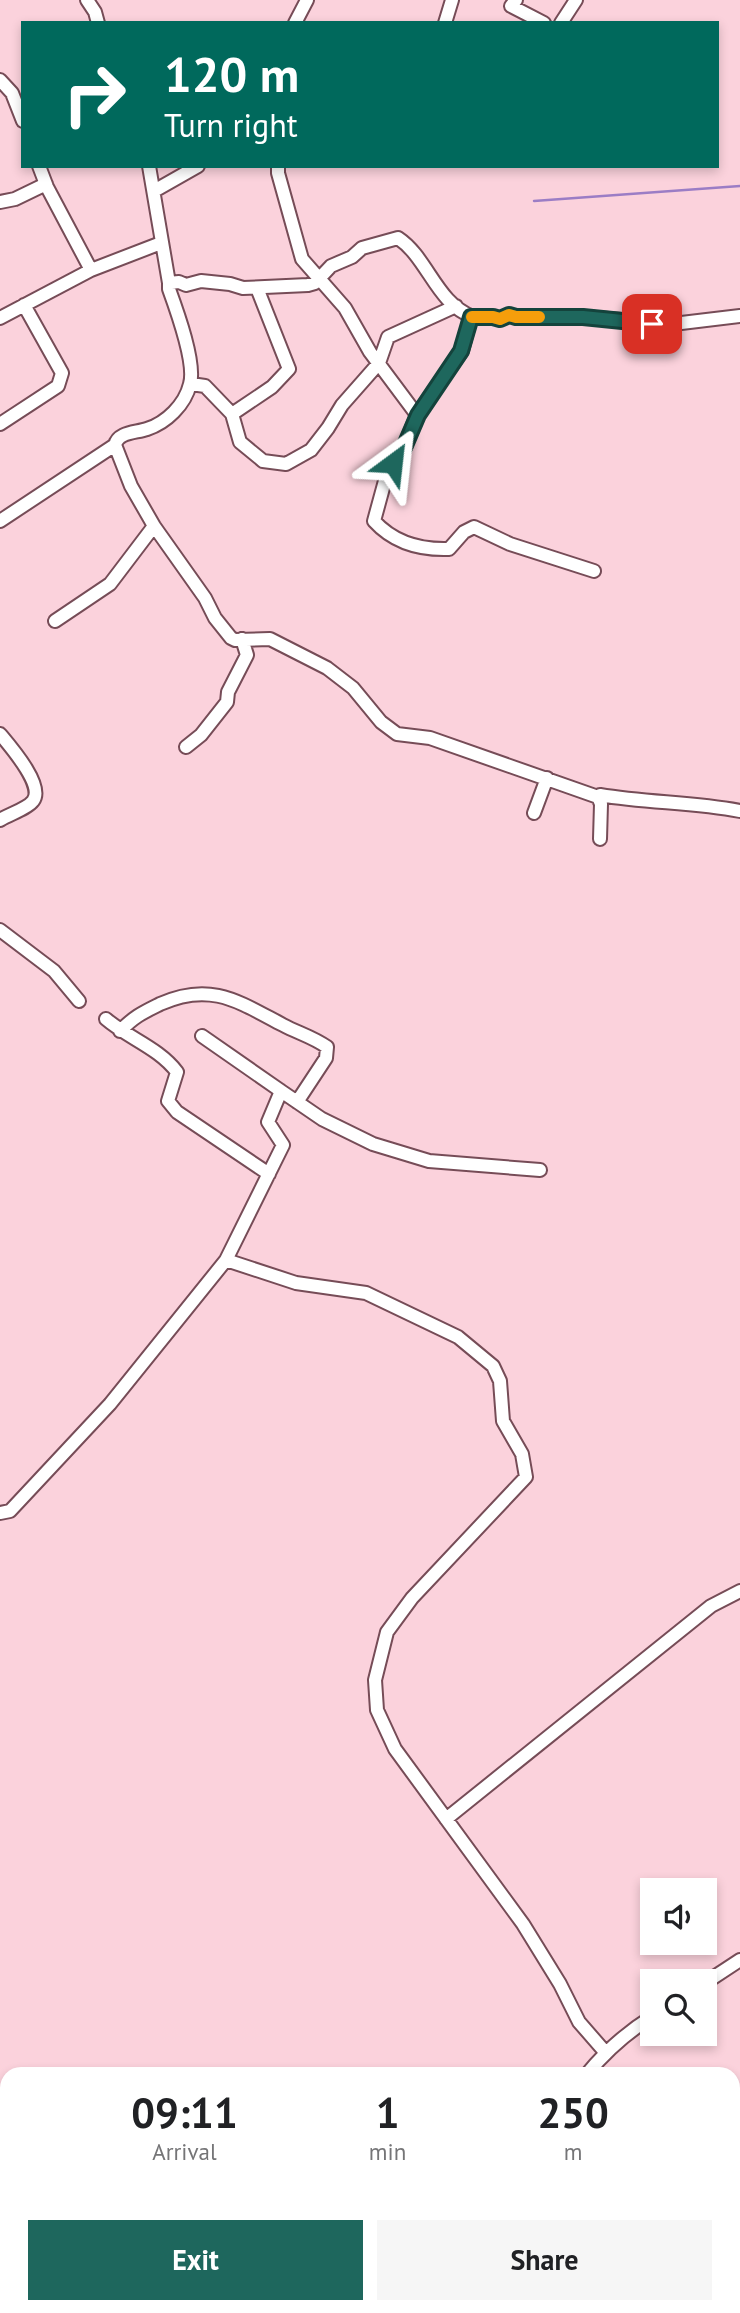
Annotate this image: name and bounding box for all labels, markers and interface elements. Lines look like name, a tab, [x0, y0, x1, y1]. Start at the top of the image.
text: 120 m	[164, 42, 299, 106]
icon: right	[49, 49, 140, 140]
text: Turn right	[164, 104, 298, 146]
pin	[622, 294, 682, 354]
icon: arrive	[633, 305, 671, 343]
position arrow	[356, 426, 430, 500]
map controls	[640, 1878, 717, 2046]
button: sound	[640, 1878, 717, 1955]
button: search	[640, 1969, 717, 2046]
text: 09:11	[131, 2085, 238, 2140]
text: 1	[376, 2085, 399, 2140]
text: 250	[537, 2085, 609, 2140]
text: Arrival	[152, 2137, 217, 2166]
text: min	[369, 2137, 406, 2166]
text: m	[564, 2137, 582, 2166]
button: Exit	[28, 2220, 363, 2300]
button: Share	[377, 2220, 712, 2300]

